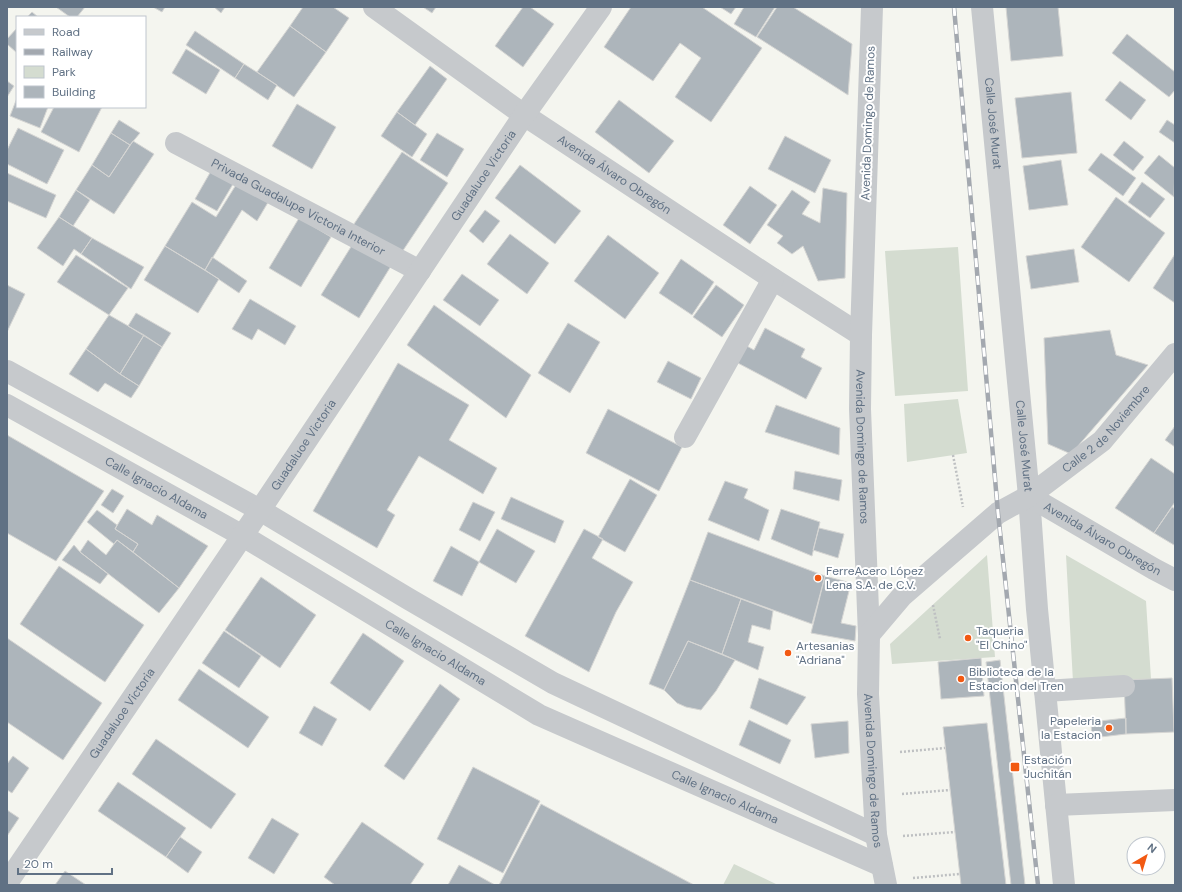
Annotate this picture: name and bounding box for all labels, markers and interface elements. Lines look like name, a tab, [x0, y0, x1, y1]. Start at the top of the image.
legend	[16, 16, 146, 108]
text: Road	[52, 24, 80, 40]
text: Railway	[52, 44, 93, 60]
street label: Avenida Domingo de Ramos	[857, 45, 879, 201]
text: Park	[52, 64, 76, 80]
street label: Calle José Murat	[981, 77, 1006, 170]
text: Building	[52, 84, 96, 100]
street label: Guadaluoe Victoria	[447, 127, 520, 224]
street label: Avenida Álvaro Obregón	[554, 131, 674, 218]
street label: Privada Guadalupe Victoria Interior	[208, 155, 388, 260]
street label: Avenida Domingo de Ramos	[852, 369, 873, 524]
street label: Calle 2 de Noviembre	[1059, 382, 1154, 476]
street label: Guadaluoe Victoria	[267, 396, 340, 494]
street label: Calle José Murat	[1012, 399, 1037, 493]
street label: Calle Ignacio Aldama	[102, 453, 211, 523]
street label: Avenida Álvaro Obregón	[1041, 498, 1164, 579]
place label: FerreAcero López Lena S.A. de C.V.	[826, 563, 923, 593]
marker: FerreAcero López Lena S.A. de C.V.	[813, 573, 823, 583]
street label: Calle Ignacio Aldama	[382, 616, 489, 689]
place label: Taqueria "El Chino"	[976, 623, 1028, 653]
marker: Taqueria "El Chino"	[963, 633, 973, 643]
place label: Artesanias "Adriana"	[796, 638, 855, 668]
marker: Artesanias "Adriana"	[783, 648, 793, 658]
place label: Biblioteca de la Estacion del Tren	[969, 664, 1064, 694]
street label: Guadaluoe Victoria	[86, 665, 159, 762]
marker: Biblioteca de la Estacion del Tren	[956, 674, 966, 684]
street label: Avenida Domingo de Ramos	[860, 693, 886, 849]
place label: Papeleria la Estacion	[1041, 713, 1101, 743]
marker: Papeleria la Estacion	[1104, 723, 1114, 733]
place label: Estación Juchitán	[1024, 752, 1072, 782]
marker: Estación Juchitán	[1009, 761, 1021, 773]
street label: Calle Ignacio Aldama	[669, 766, 781, 827]
north arrow	[1126, 836, 1166, 876]
text: N	[1145, 840, 1160, 856]
scale bar	[18, 850, 112, 876]
text: 20 m	[24, 856, 53, 872]

